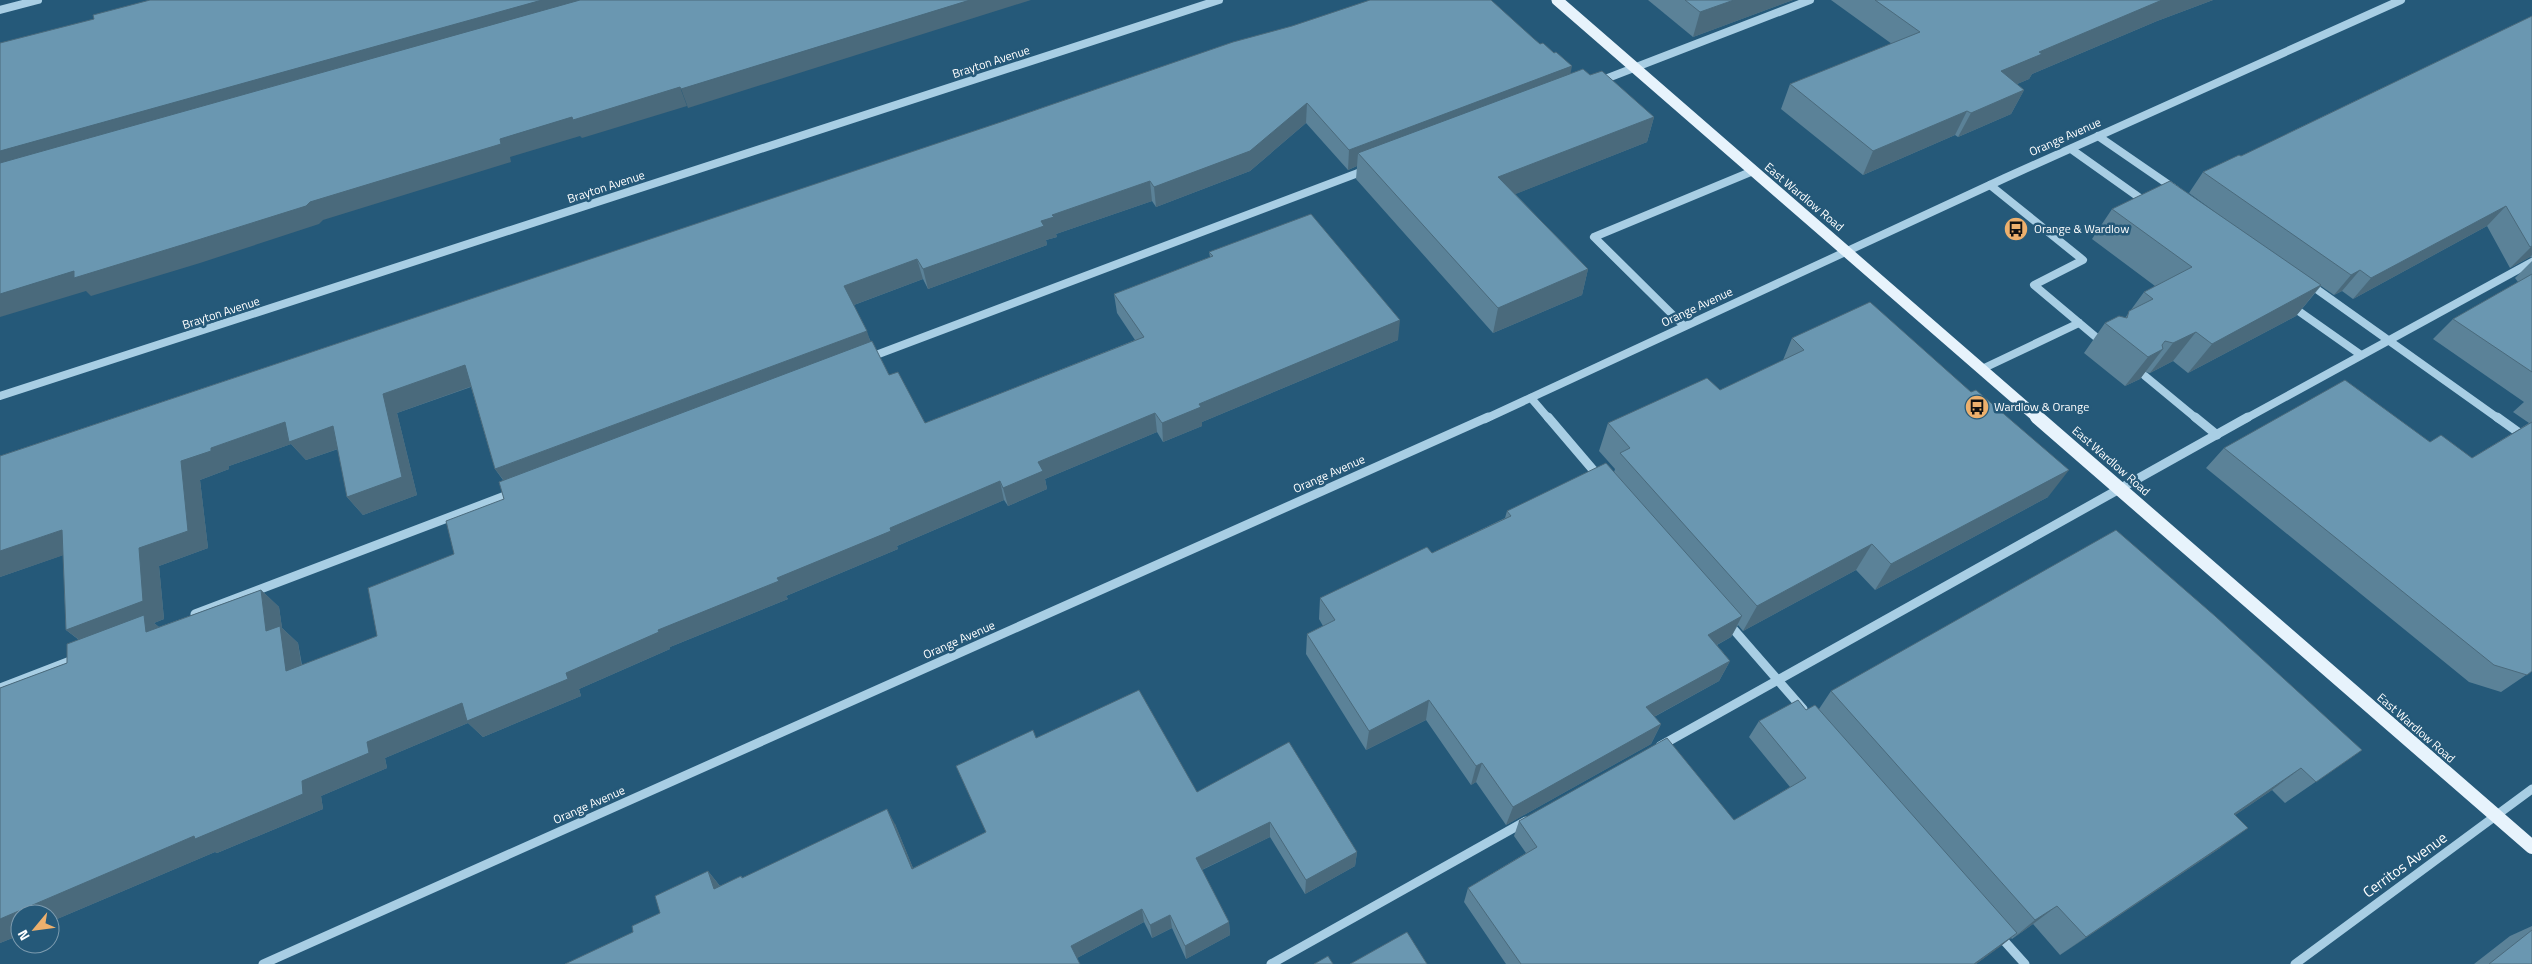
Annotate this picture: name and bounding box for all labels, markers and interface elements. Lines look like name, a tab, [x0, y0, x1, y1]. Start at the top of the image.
street label: Brayton Avenue	[950, 40, 1032, 83]
street label: Orange Avenue	[2026, 112, 2104, 161]
street label: East Wardlow Road	[1760, 158, 1848, 236]
street label: Brayton Avenue	[565, 165, 647, 208]
bus stop icon: Orange & Wardlow	[2003, 216, 2029, 242]
place label: Orange & Wardlow	[2034, 219, 2129, 238]
street label: Orange Avenue	[1658, 282, 1736, 331]
street label: Brayton Avenue	[180, 291, 262, 334]
bus stop icon: Wardlow & Orange	[1964, 394, 1990, 420]
place label: Wardlow & Orange	[1994, 397, 2089, 416]
street label: East Wardlow Road	[2068, 421, 2155, 500]
street label: Orange Avenue	[1290, 449, 1368, 498]
street label: Orange Avenue	[920, 615, 998, 664]
street label: East Wardlow Road	[2373, 688, 2460, 767]
street label: Orange Avenue	[550, 780, 628, 829]
street label: Cerritos Avenue	[2358, 826, 2452, 903]
north arrow	[10, 904, 60, 954]
text: N	[12, 926, 35, 945]

